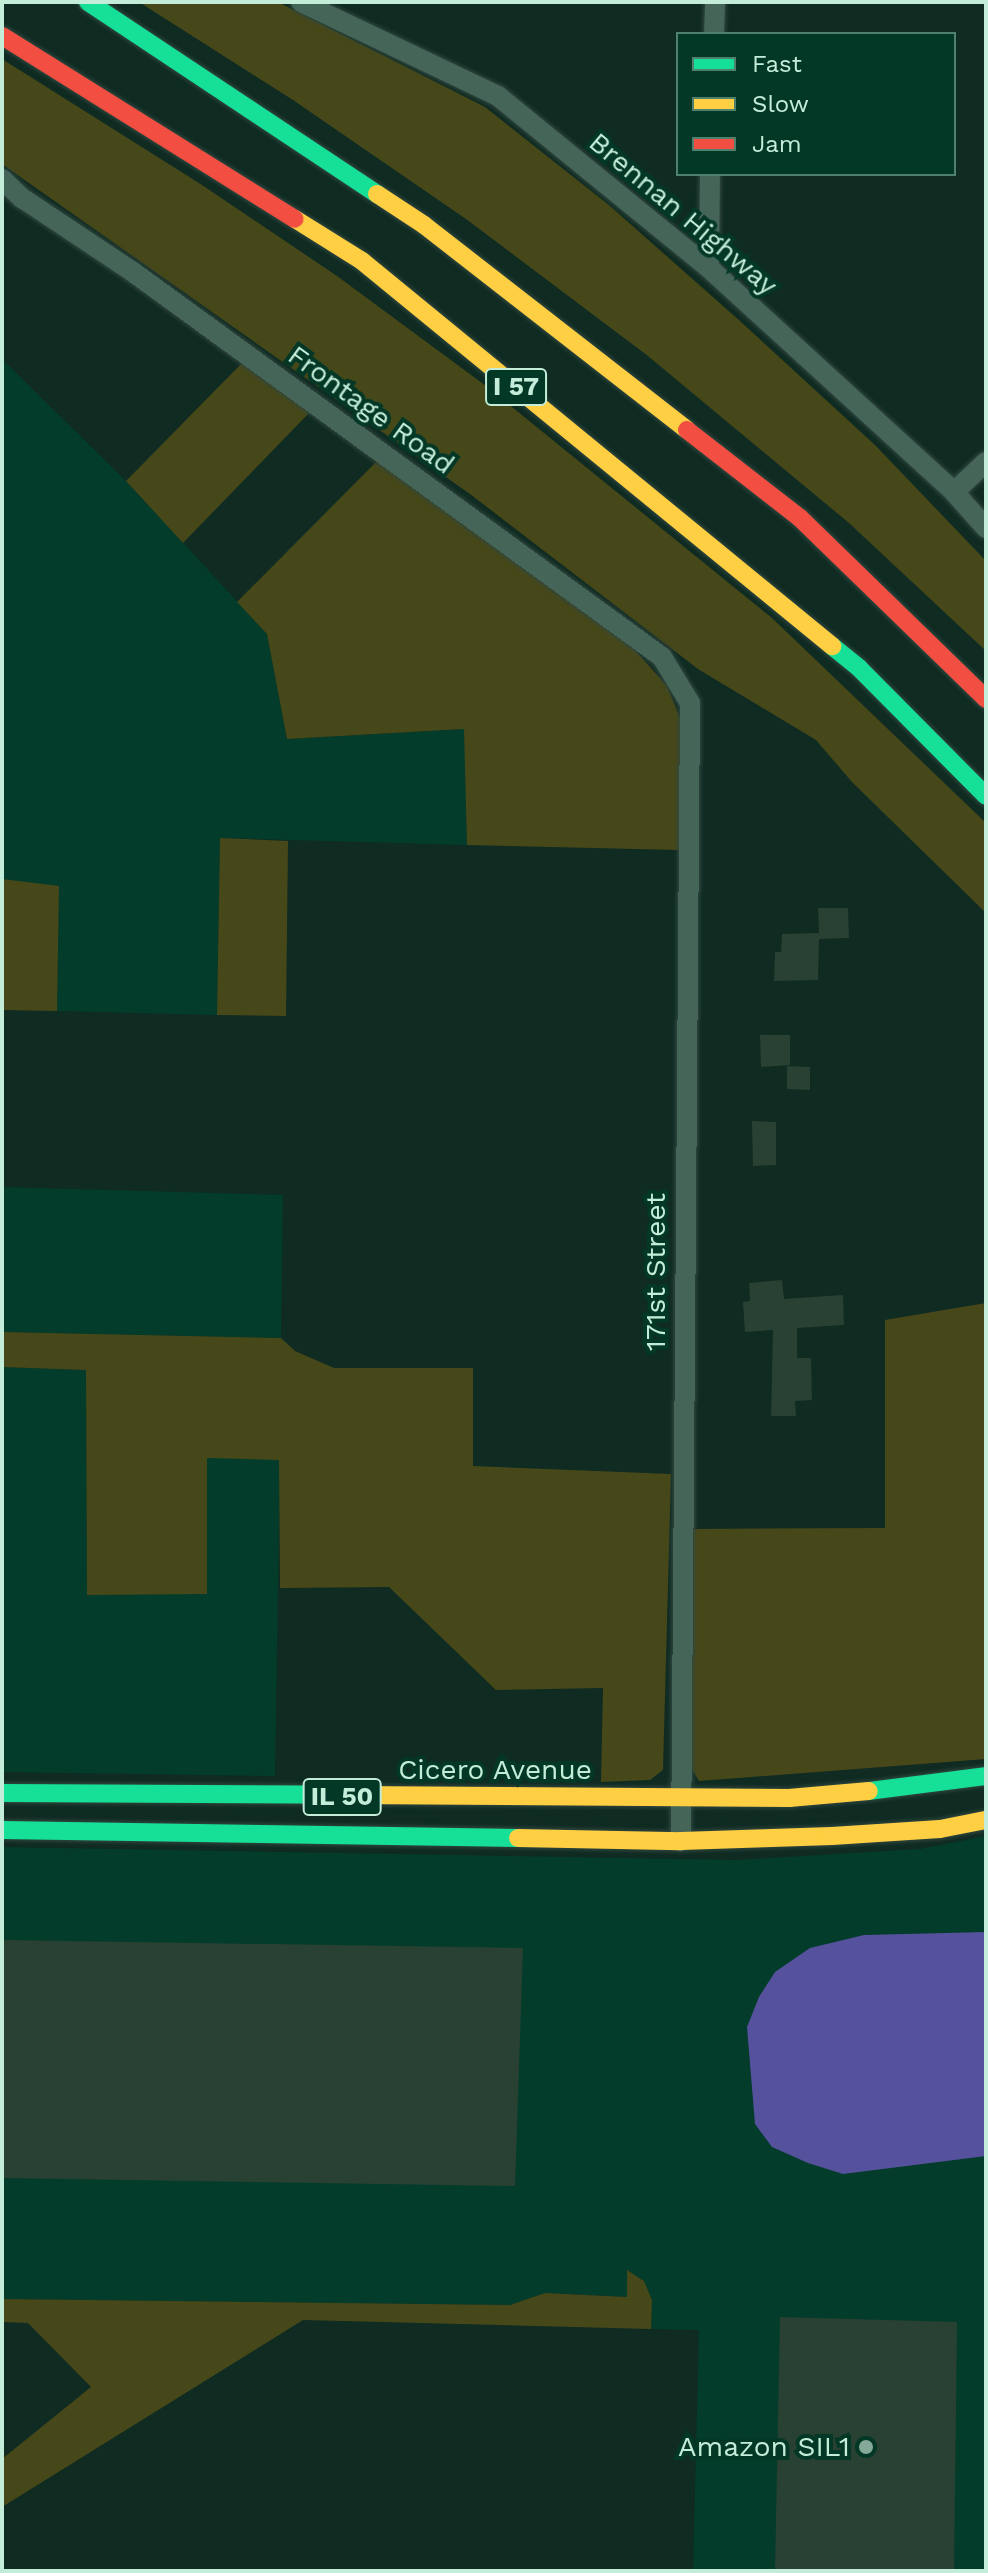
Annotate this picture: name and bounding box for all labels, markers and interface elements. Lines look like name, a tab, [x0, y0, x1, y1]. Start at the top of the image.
legend	[676, 32, 956, 176]
text: Fast	[752, 50, 802, 78]
text: Slow	[752, 90, 809, 118]
street label: Brennan Highway	[582, 125, 784, 303]
text: Jam	[752, 130, 802, 158]
street label: Frontage Road	[281, 338, 461, 482]
road number: I 57	[484, 365, 548, 409]
street label: 171st Street	[639, 1193, 673, 1351]
street label: Cicero Avenue	[398, 1753, 592, 1787]
road number: IL 50	[302, 1775, 382, 1819]
place label: Amazon SIL1	[678, 2430, 850, 2464]
marker: Amazon SIL1	[857, 2438, 875, 2456]

